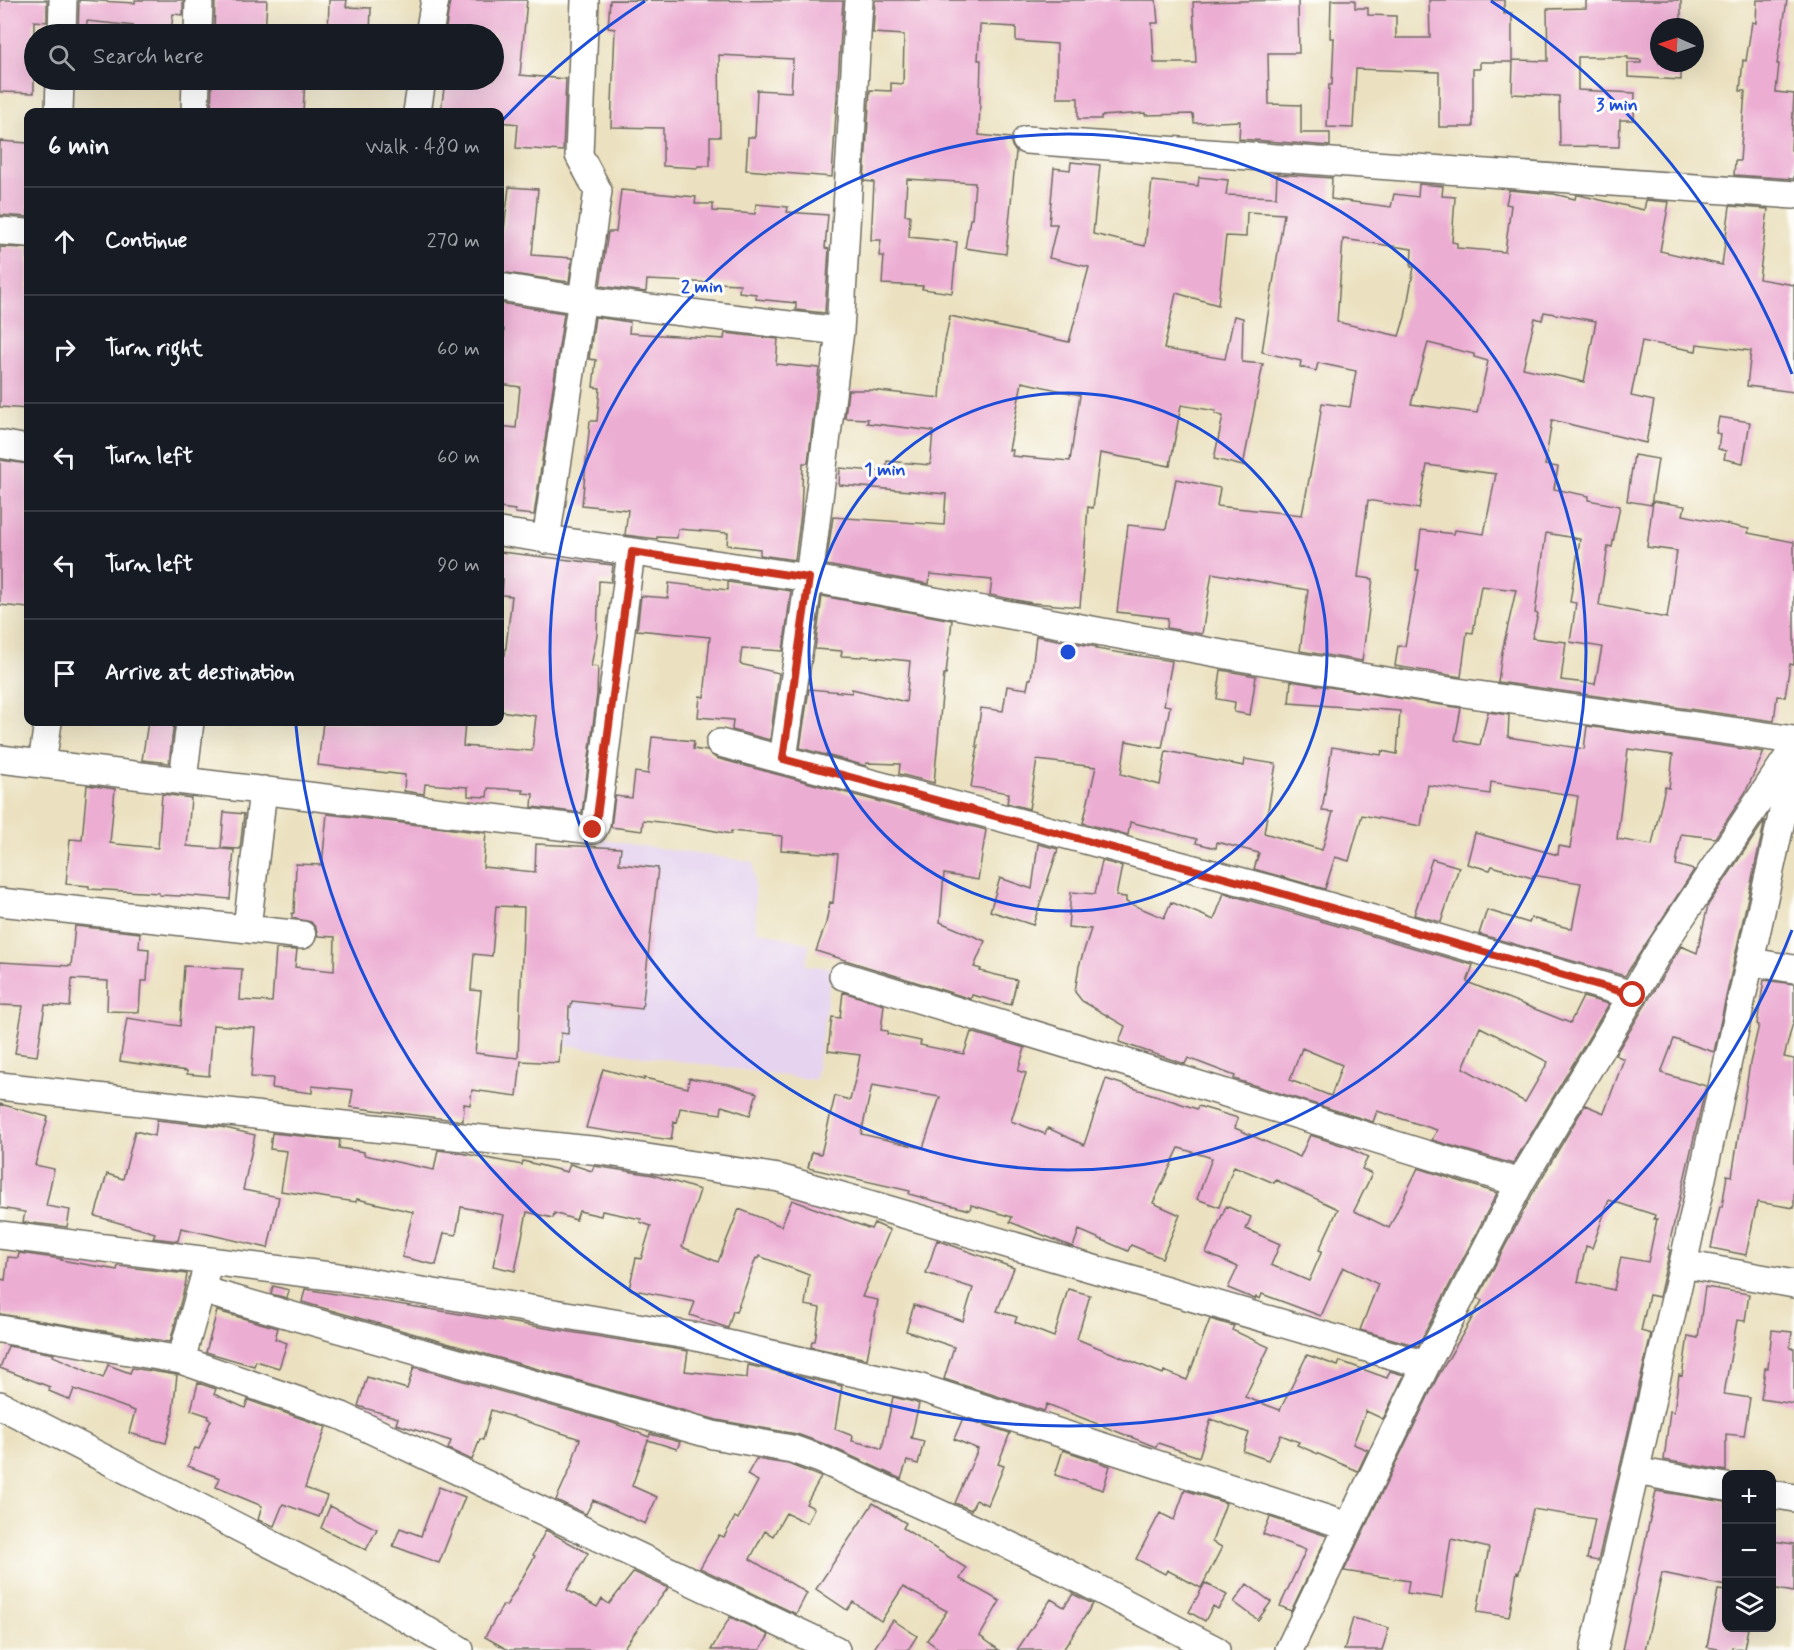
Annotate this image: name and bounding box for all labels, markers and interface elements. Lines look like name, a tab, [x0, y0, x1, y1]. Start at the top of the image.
north arrow	[1650, 18, 1704, 72]
search box	[24, 24, 504, 90]
icon: search	[45, 41, 78, 74]
text: Search here	[93, 43, 204, 71]
text: 3 min	[1596, 93, 1638, 117]
text: 6 min	[48, 130, 110, 164]
text: Walk · 480 m	[365, 134, 480, 161]
icon: ahead	[48, 225, 81, 258]
text: Continue	[105, 227, 187, 255]
text: 270 m	[427, 228, 480, 255]
text: 2 min	[681, 275, 723, 299]
icon: right	[48, 333, 81, 366]
text: Turn right	[105, 335, 203, 363]
text: 60 m	[437, 336, 480, 363]
icon: left	[48, 441, 81, 474]
text: Turn left	[105, 443, 193, 471]
text: 60 m	[437, 444, 480, 471]
text: 1 min	[864, 458, 906, 482]
icon: left	[48, 549, 81, 582]
text: Turn left	[105, 551, 193, 579]
text: 90 m	[437, 552, 480, 579]
centre of rings	[1058, 642, 1078, 662]
icon: arrive	[48, 657, 81, 690]
text: Arrive at destination	[105, 659, 295, 687]
route end	[579, 816, 605, 842]
route start	[1619, 981, 1645, 1007]
map controls	[1722, 1470, 1776, 1632]
button: +	[1722, 1470, 1776, 1524]
button: −	[1722, 1524, 1776, 1578]
button: layers	[1722, 1578, 1776, 1632]

